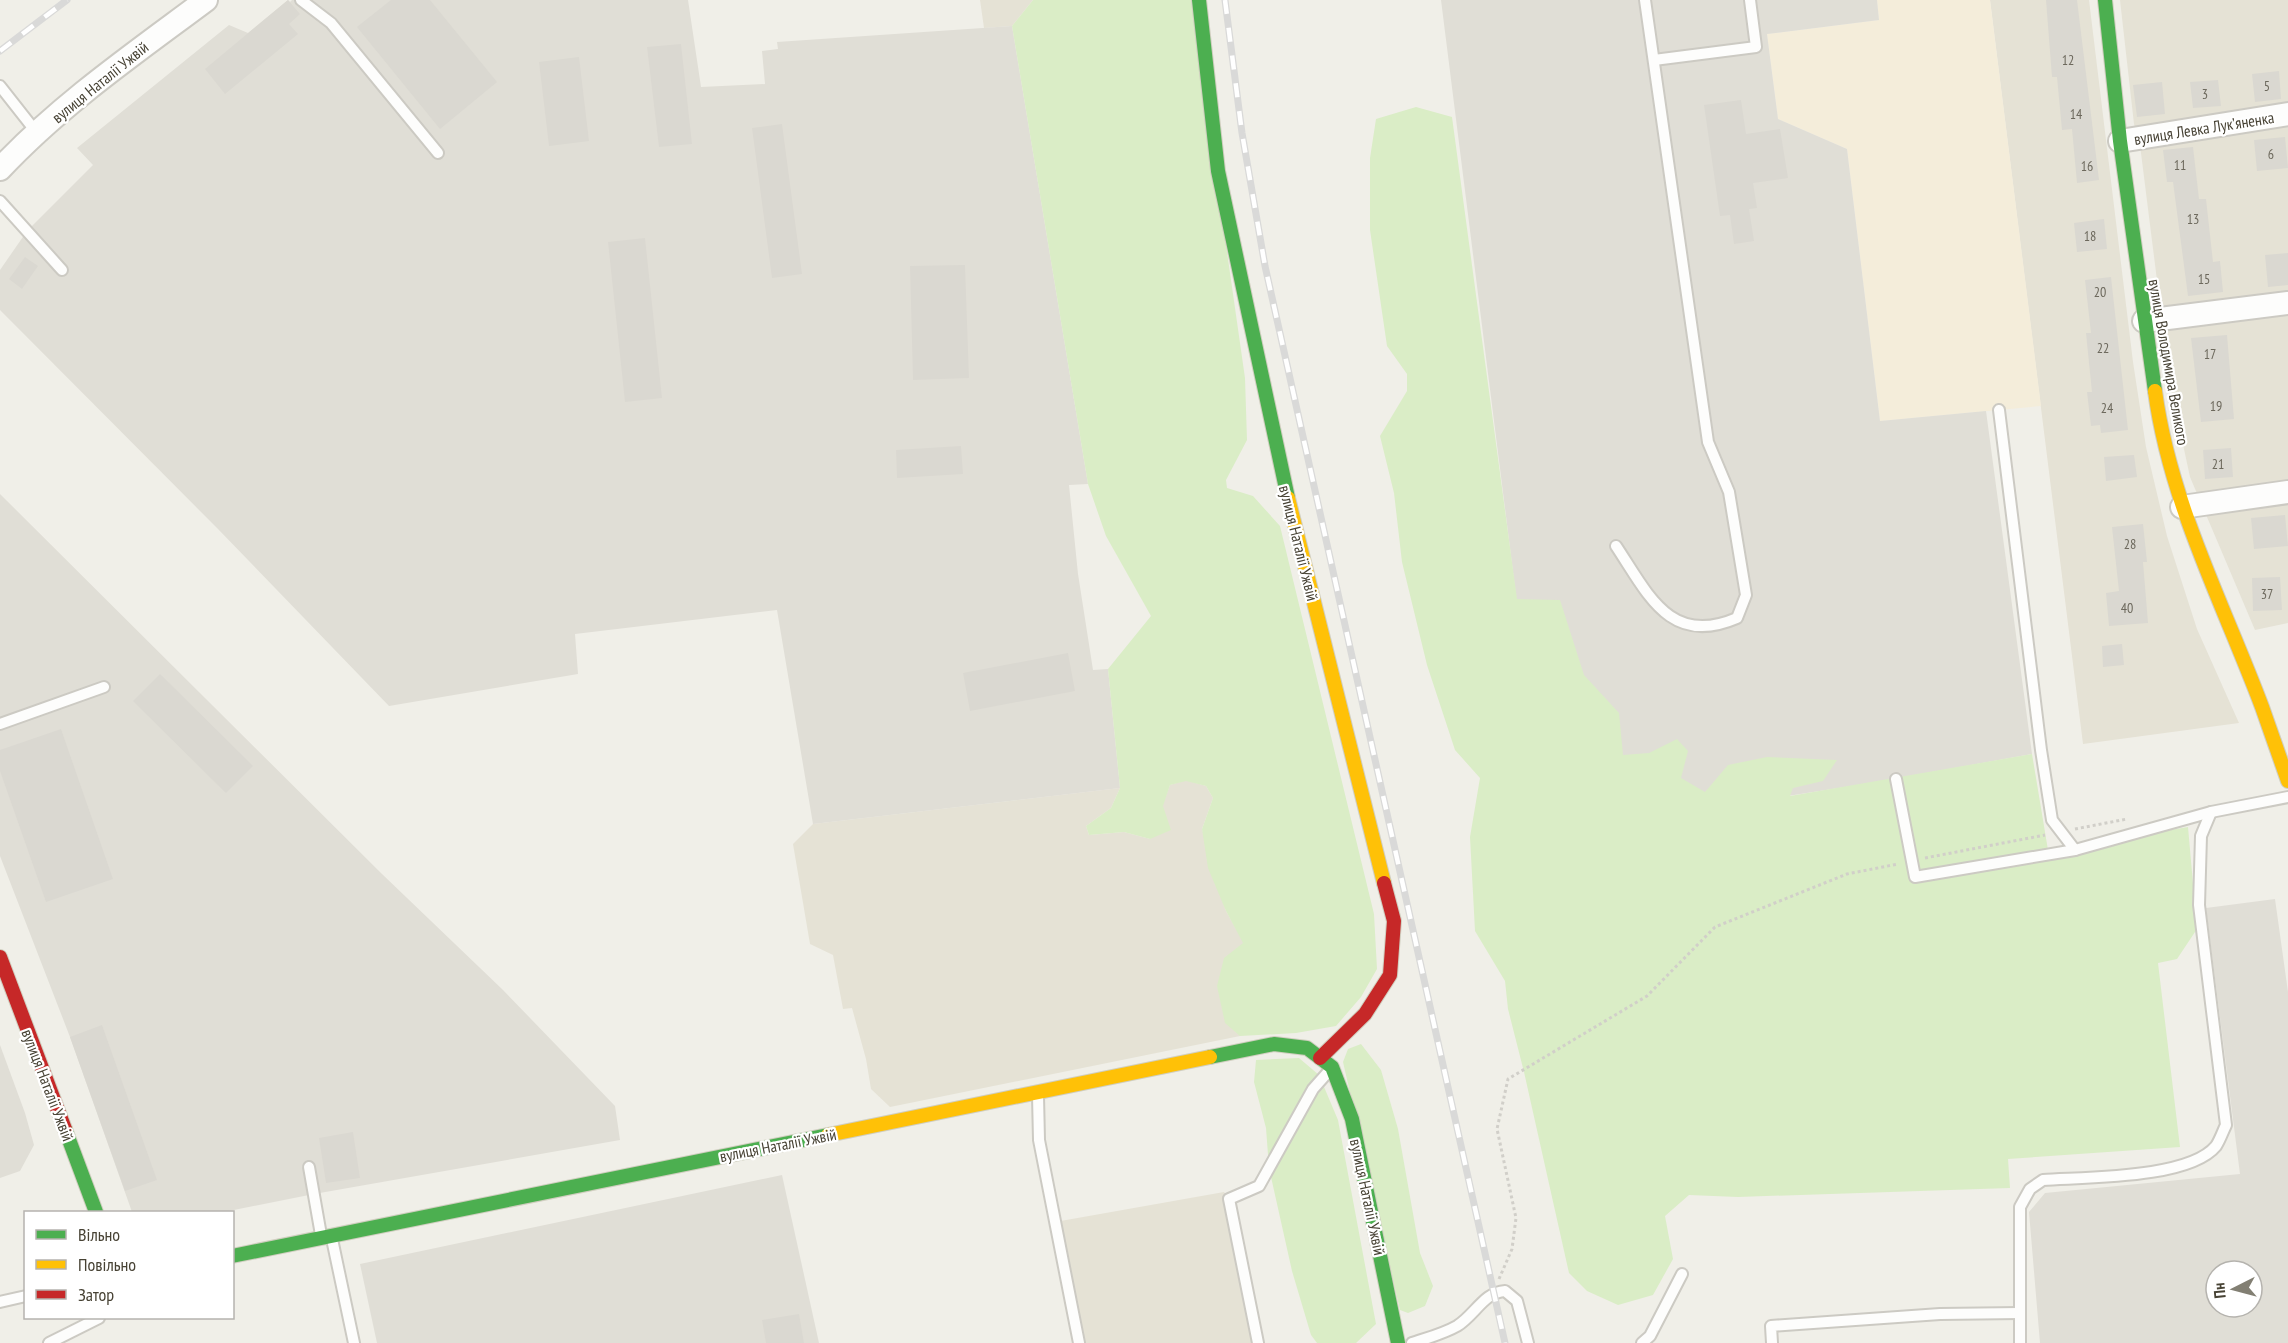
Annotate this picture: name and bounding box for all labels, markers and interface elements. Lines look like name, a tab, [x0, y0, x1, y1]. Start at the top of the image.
street label: вулиця Наталії Ужвій	[48, 37, 152, 127]
house number: 12	[2062, 51, 2074, 69]
house number: 5	[2264, 77, 2270, 95]
house number: 3	[2202, 85, 2208, 103]
house number: 14	[2070, 105, 2083, 123]
street label: вулиця Левка Лукʼяненка	[2132, 107, 2276, 149]
house number: 6	[2268, 145, 2274, 163]
house number: 11	[2174, 156, 2186, 174]
house number: 16	[2081, 157, 2093, 175]
house number: 13	[2187, 210, 2199, 228]
house number: 18	[2084, 227, 2096, 245]
house number: 15	[2198, 270, 2210, 288]
street label: вулиця Володимира Великого	[2145, 277, 2193, 447]
house number: 20	[2094, 283, 2106, 301]
house number: 22	[2097, 339, 2109, 357]
house number: 17	[2204, 345, 2216, 363]
house number: 19	[2210, 397, 2222, 415]
house number: 24	[2101, 399, 2114, 417]
house number: 21	[2212, 455, 2224, 473]
street label: вулиця Наталії Ужвій	[1275, 483, 1323, 603]
house number: 28	[2124, 535, 2136, 553]
house number: 37	[2261, 585, 2273, 603]
house number: 40	[2121, 599, 2133, 617]
street label: вулиця Наталії Ужвій	[17, 1026, 79, 1144]
street label: вулиця Наталії Ужвій	[718, 1124, 838, 1166]
street label: вулиця Наталії Ужвій	[1346, 1137, 1390, 1257]
legend	[24, 1211, 234, 1319]
text: Вільно	[78, 1223, 120, 1246]
text: Повільно	[78, 1253, 136, 1276]
north arrow	[2204, 1259, 2264, 1319]
text: Пн	[2208, 1282, 2230, 1299]
text: Затор	[78, 1283, 114, 1306]

